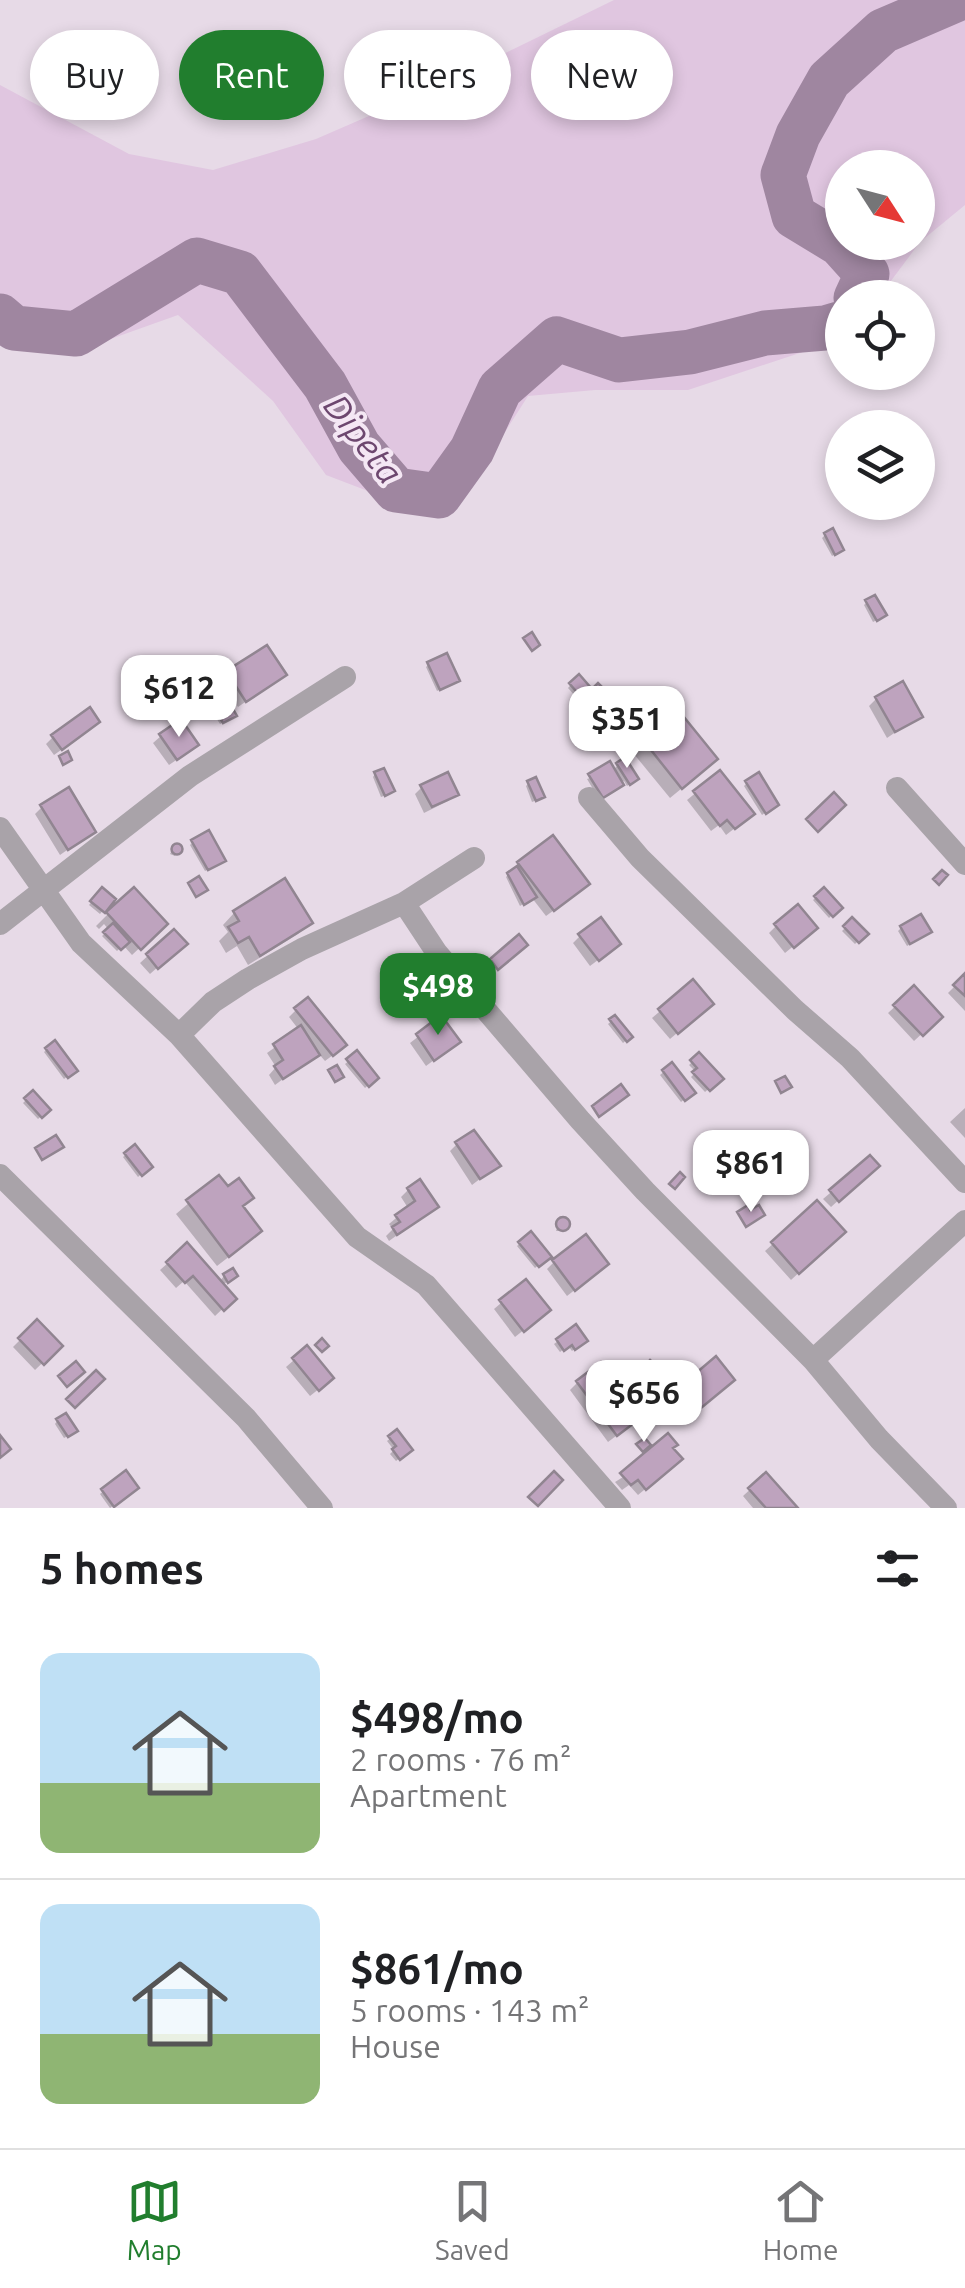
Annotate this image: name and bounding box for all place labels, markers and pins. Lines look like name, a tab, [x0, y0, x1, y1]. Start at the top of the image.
pin: $612	[120, 655, 238, 740]
pin: $351	[568, 686, 686, 771]
pin: $498	[379, 953, 497, 1038]
pin: $861	[692, 1130, 810, 1215]
pin: $656	[585, 1360, 703, 1445]

